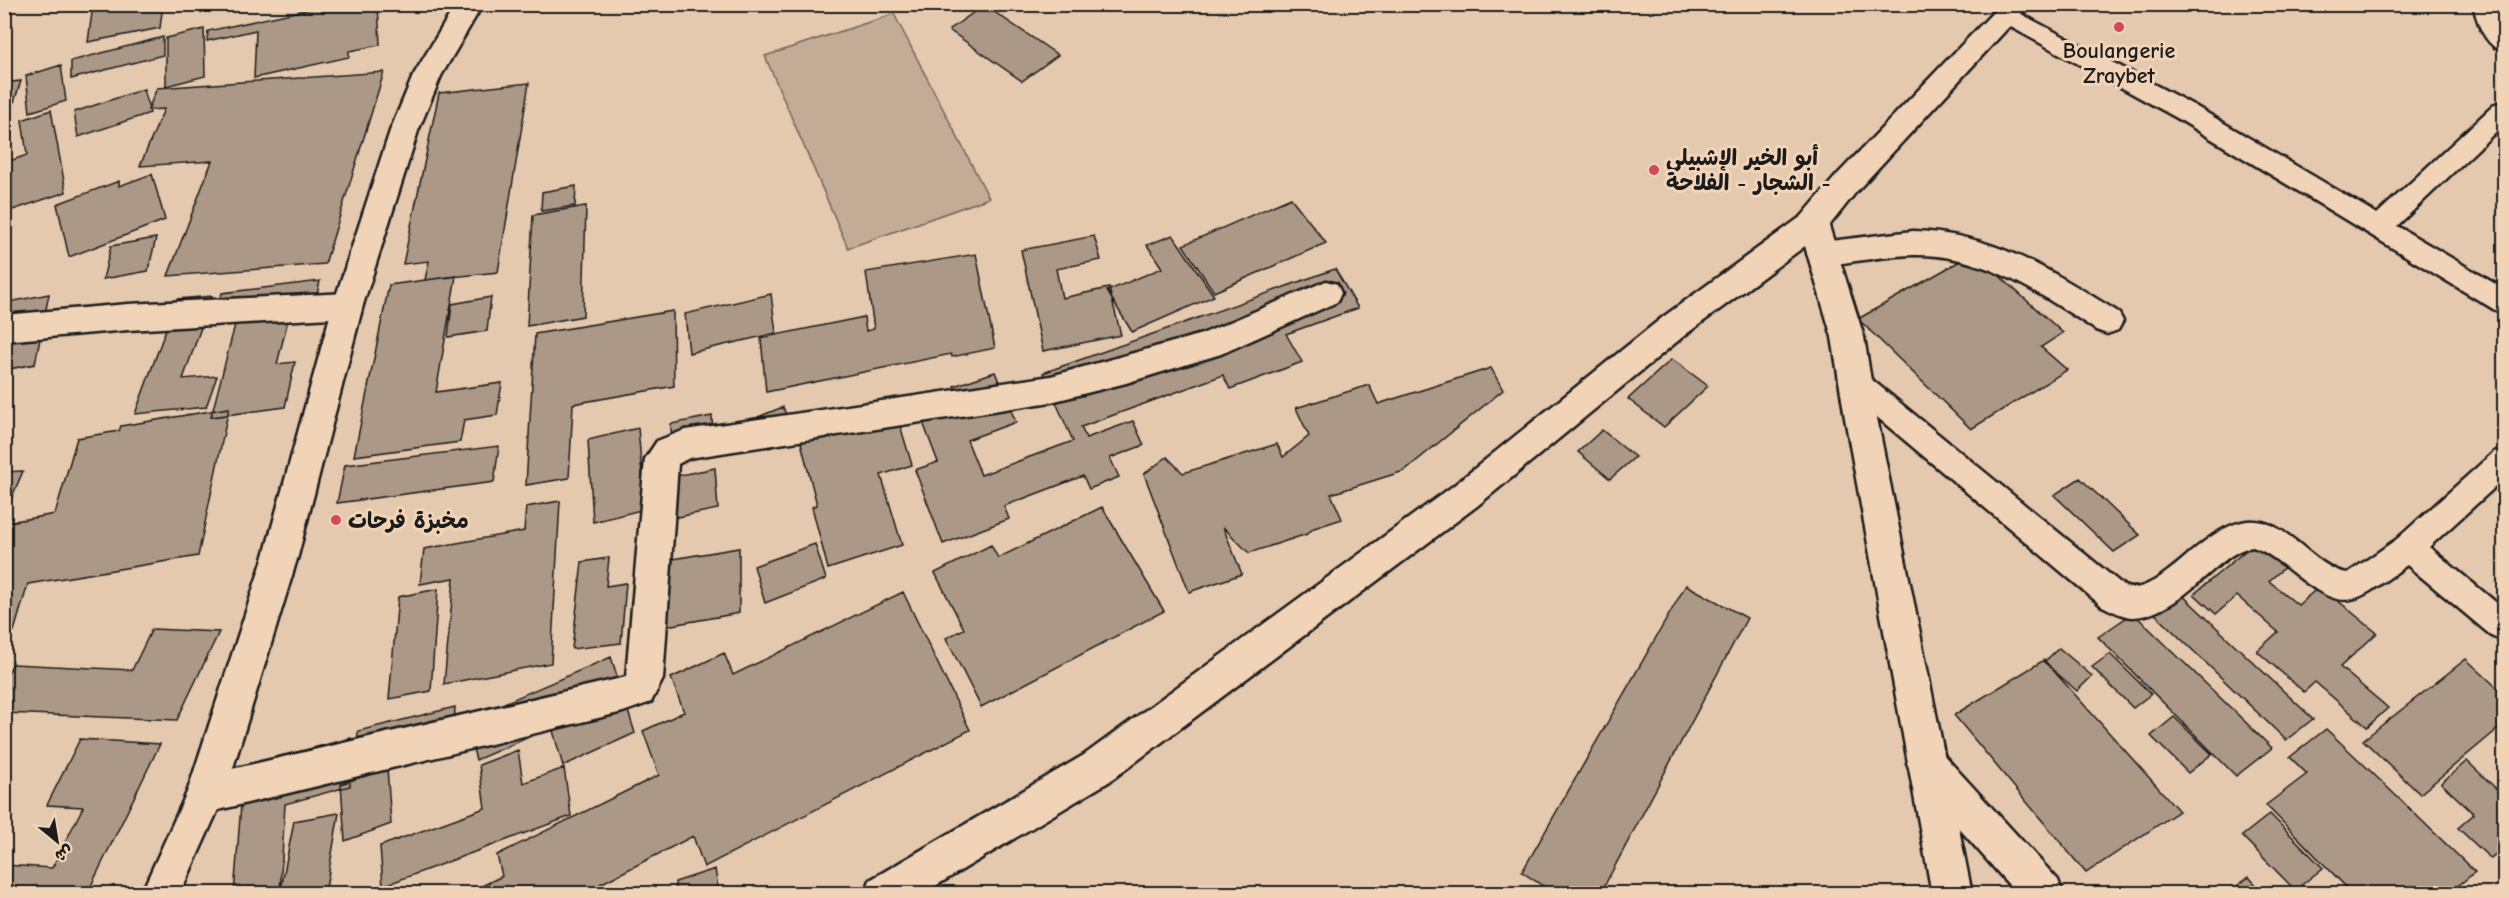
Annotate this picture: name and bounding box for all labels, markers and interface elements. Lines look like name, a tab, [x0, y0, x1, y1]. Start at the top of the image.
marker: Boulangerie Zraybet	[2112, 20, 2126, 34]
place label: Boulangerie Zraybet	[2063, 38, 2175, 89]
place label: أبو الخير الإشبيلي الشجار - الفلاحة -	[1666, 144, 1830, 196]
marker: أبو الخير الإشبيلي الشجار - الفلاحة -	[1647, 163, 1661, 177]
place label: مخبزة فرحات	[348, 508, 469, 534]
marker: مخبزة فرحات	[329, 513, 343, 527]
north arrow	[27, 811, 87, 871]
text: ش	[52, 841, 76, 865]

